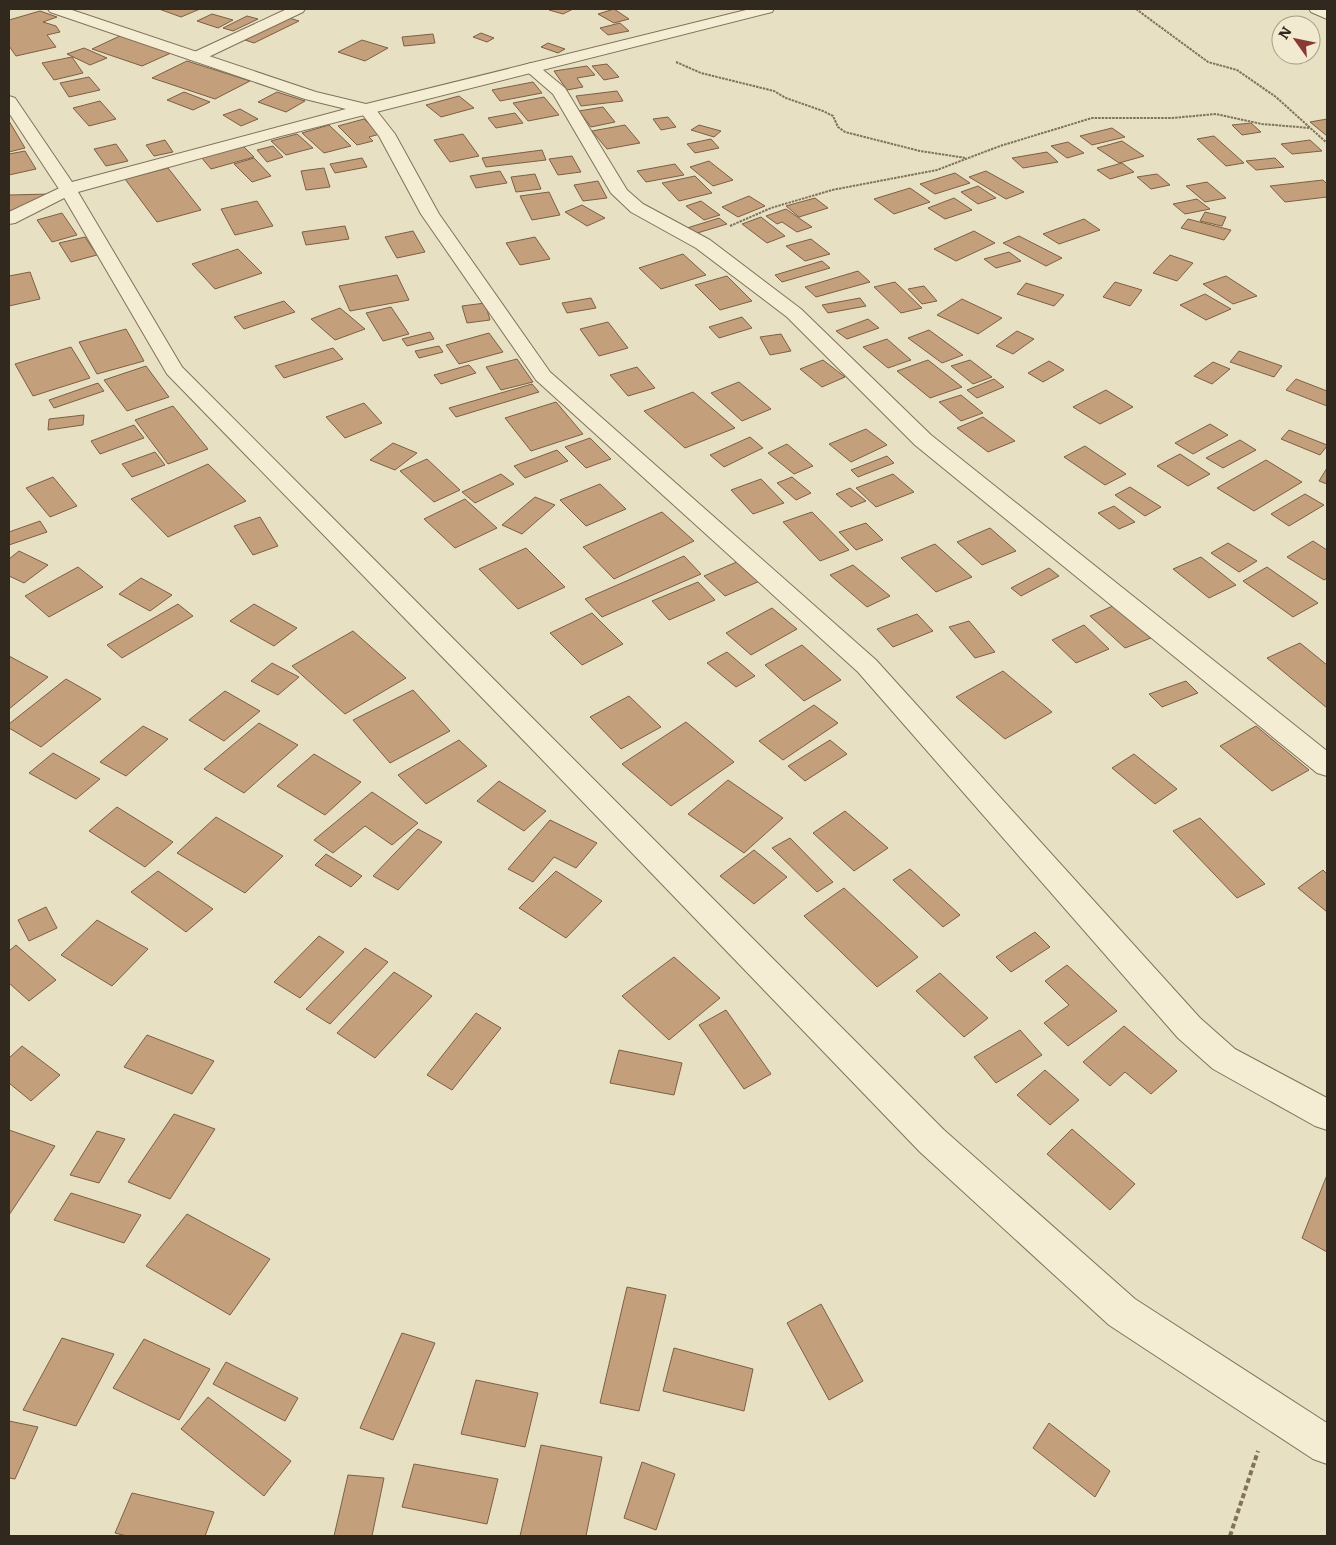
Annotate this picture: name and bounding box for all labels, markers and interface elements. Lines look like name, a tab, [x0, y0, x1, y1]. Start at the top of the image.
north arrow	[1271, 15, 1321, 65]
text: N	[1273, 22, 1296, 43]

